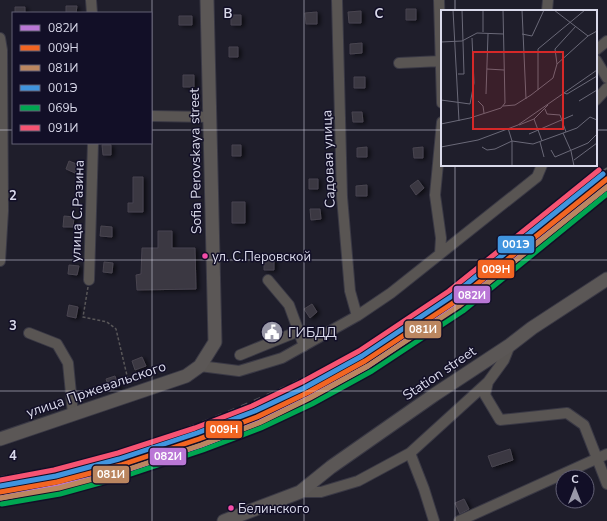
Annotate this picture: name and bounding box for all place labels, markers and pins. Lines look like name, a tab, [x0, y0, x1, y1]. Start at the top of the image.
place label: ул. С.Перовской	[212, 248, 311, 266]
marker: ул. С.Перовской	[200, 251, 210, 261]
public building icon: ГИБДД	[259, 319, 285, 345]
place label: ГИБДД	[288, 323, 337, 342]
place label: Белинского	[238, 500, 310, 518]
marker: Белинского	[226, 503, 236, 513]

